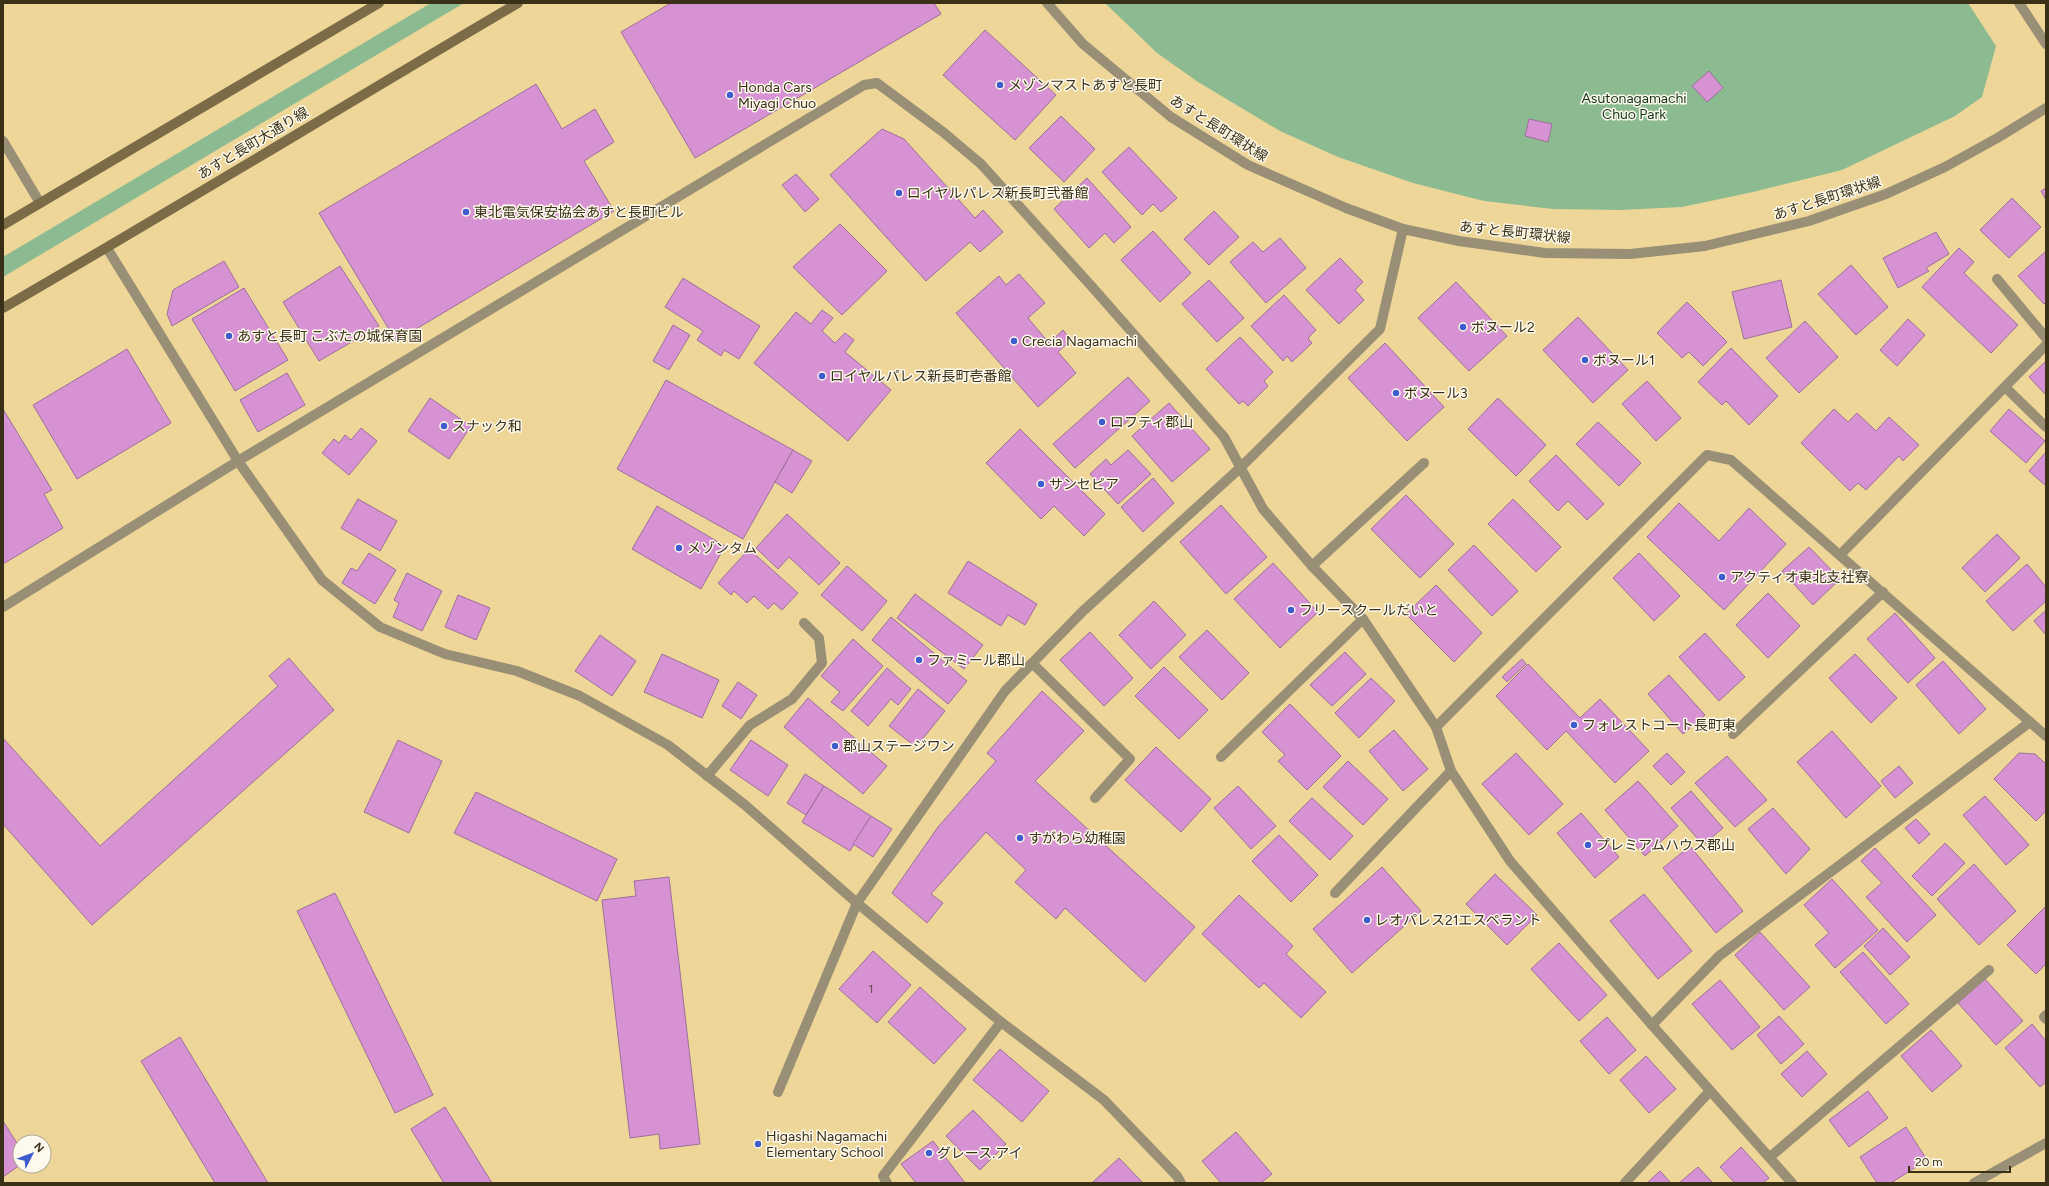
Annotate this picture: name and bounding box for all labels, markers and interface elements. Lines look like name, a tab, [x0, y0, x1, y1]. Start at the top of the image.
place label: メゾンマストあすと長町	[1008, 77, 1162, 94]
place label: Honda Cars Miyagi Chuo	[738, 79, 816, 112]
marker: メゾンマストあすと長町	[995, 80, 1005, 90]
marker: Honda Cars Miyagi Chuo	[725, 90, 735, 100]
park label: Asutonagamachi Chuo Park	[1581, 90, 1687, 123]
street label: あすと長町環状線	[1167, 92, 1271, 165]
street label: あすと長町大通り線	[195, 104, 312, 183]
street label: あすと長町環状線	[1771, 173, 1883, 224]
place label: ロイヤルパレス新長町弐番館	[907, 185, 1089, 202]
marker: ロイヤルパレス新長町弐番館	[894, 188, 904, 198]
place label: 東北電気保安協会あすと長町ビル	[474, 204, 684, 221]
marker: 東北電気保安協会あすと長町ビル	[461, 207, 471, 217]
street label: あすと長町環状線	[1458, 218, 1572, 247]
place label: ボヌール2	[1471, 319, 1535, 336]
marker: ボヌール2	[1458, 322, 1468, 332]
place label: あすと長町 こぶたの城保育園	[237, 328, 422, 345]
marker: あすと長町 こぶたの城保育園	[224, 331, 234, 341]
place label: Crecia Nagamachi	[1022, 333, 1137, 350]
marker: Crecia Nagamachi	[1009, 336, 1019, 346]
place label: ボヌール1	[1593, 352, 1655, 369]
marker: ボヌール1	[1580, 355, 1590, 365]
place label: ロイヤルパレス新長町壱番館	[830, 368, 1012, 385]
marker: ロイヤルパレス新長町壱番館	[817, 371, 827, 381]
place label: ボヌール3	[1404, 385, 1468, 402]
marker: ボヌール3	[1391, 388, 1401, 398]
place label: ロフティ郡山	[1110, 414, 1193, 431]
marker: ロフティ郡山	[1097, 417, 1107, 427]
place label: スナック和	[452, 418, 522, 435]
marker: スナック和	[439, 421, 449, 431]
place label: サンセピア	[1049, 476, 1119, 493]
marker: サンセピア	[1036, 479, 1046, 489]
place label: メゾンタム	[687, 540, 757, 557]
marker: メゾンタム	[674, 543, 684, 553]
place label: アクティオ東北支社寮	[1730, 569, 1868, 586]
marker: アクティオ東北支社寮	[1717, 572, 1727, 582]
place label: フリースクールだいと	[1299, 602, 1438, 619]
marker: フリースクールだいと	[1286, 605, 1296, 615]
place label: ファミール郡山	[927, 652, 1025, 669]
marker: ファミール郡山	[914, 655, 924, 665]
place label: フォレストコート長町東	[1582, 717, 1736, 734]
marker: フォレストコート長町東	[1569, 720, 1579, 730]
place label: 郡山ステージワン	[843, 738, 955, 755]
marker: 郡山ステージワン	[830, 741, 840, 751]
place label: すがわら幼稚園	[1028, 830, 1126, 847]
marker: すがわら幼稚園	[1015, 833, 1025, 843]
place label: プレミアムハウス郡山	[1596, 837, 1735, 854]
marker: プレミアムハウス郡山	[1583, 840, 1593, 850]
place label: レオパレス21エスペラント	[1375, 912, 1542, 929]
marker: レオパレス21エスペラント	[1362, 915, 1372, 925]
house number: 1	[869, 982, 873, 996]
place label: Higashi Nagamachi Elementary School	[766, 1128, 887, 1161]
north arrow	[12, 1134, 52, 1174]
marker: Higashi Nagamachi Elementary School	[753, 1139, 763, 1149]
text: N	[31, 1140, 47, 1155]
place label: グレース.アイ	[937, 1145, 1023, 1162]
marker: グレース.アイ	[924, 1148, 934, 1158]
scale bar	[1909, 1148, 2010, 1174]
text: 20 m	[1915, 1155, 1943, 1169]

